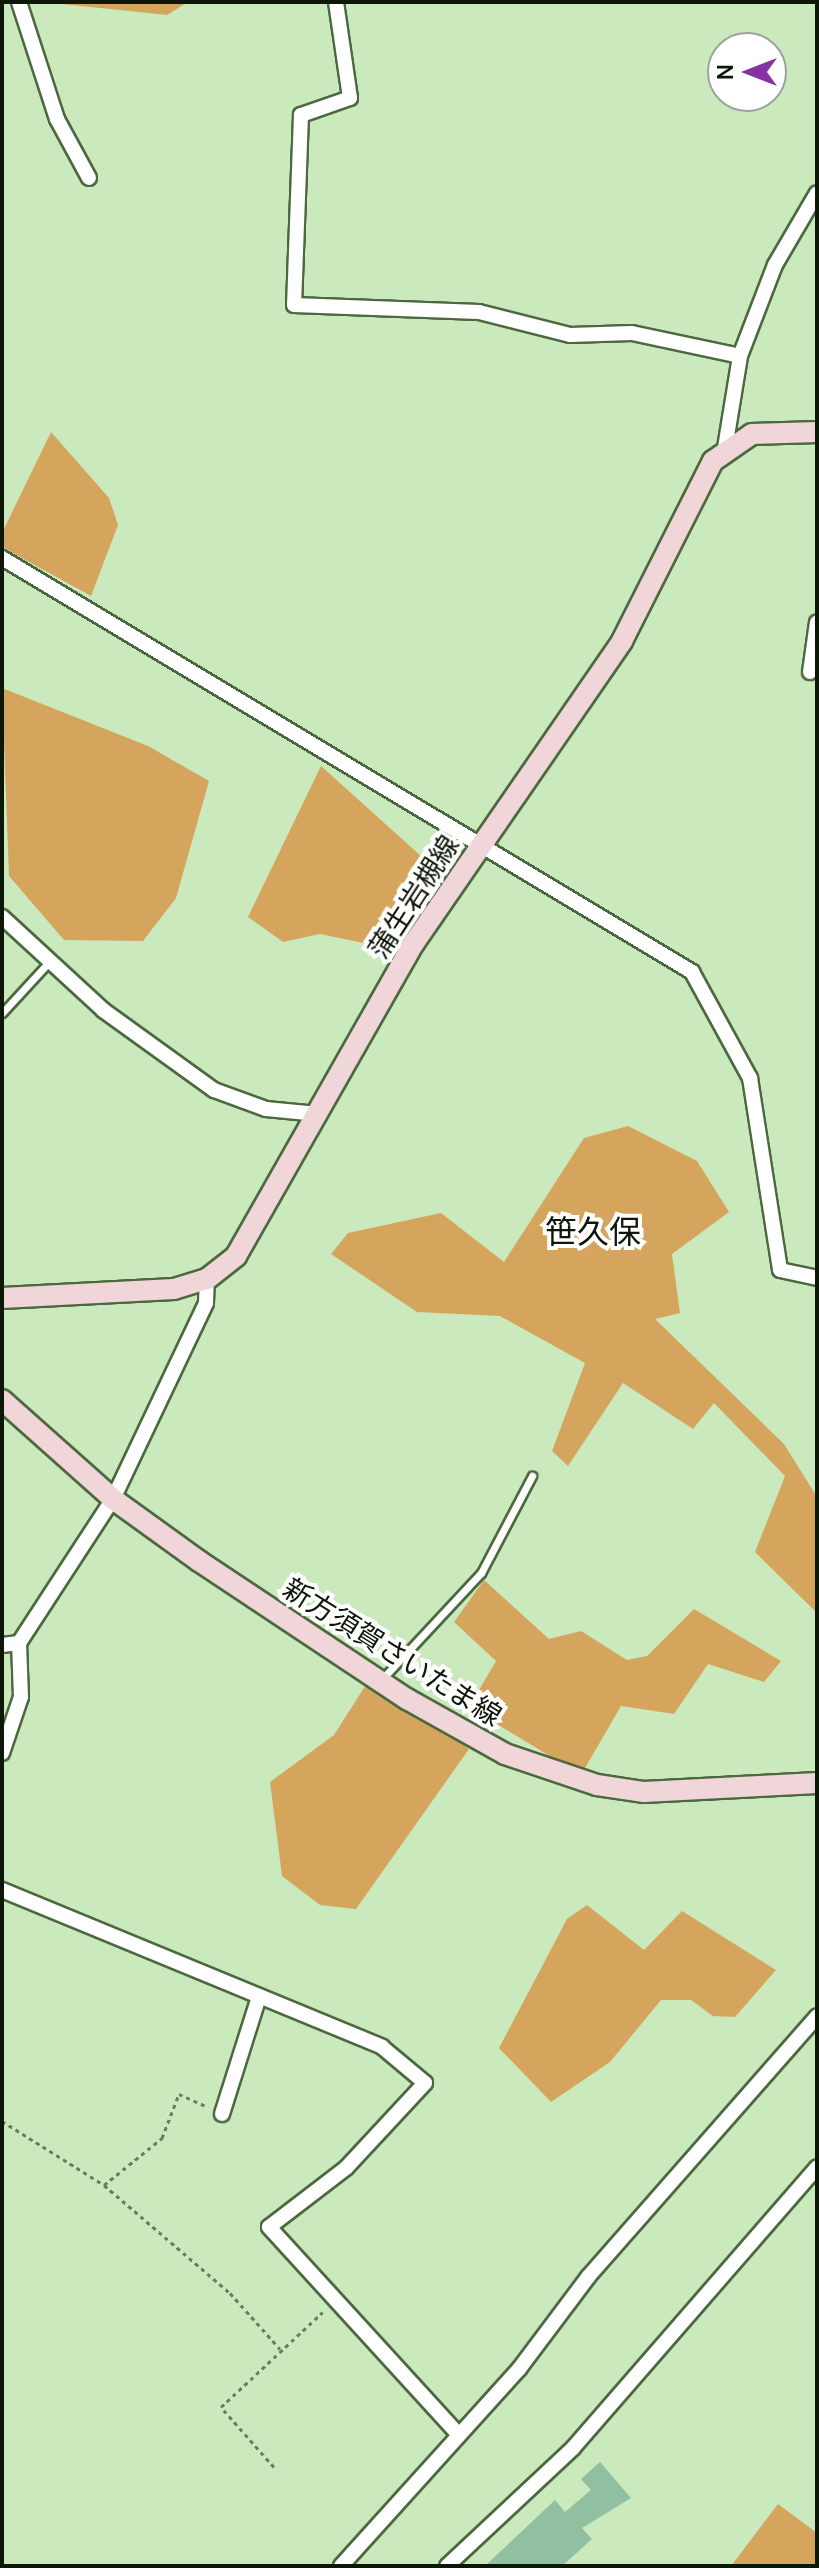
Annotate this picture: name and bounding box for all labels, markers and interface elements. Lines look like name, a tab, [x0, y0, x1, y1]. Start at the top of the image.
north arrow	[707, 32, 787, 112]
text: N	[710, 64, 740, 80]
street label: 蒲生岩槻線	[361, 828, 465, 964]
district label: 笹久保	[545, 1212, 641, 1250]
street label: 新方須賀さいたま線	[277, 1570, 509, 1732]

